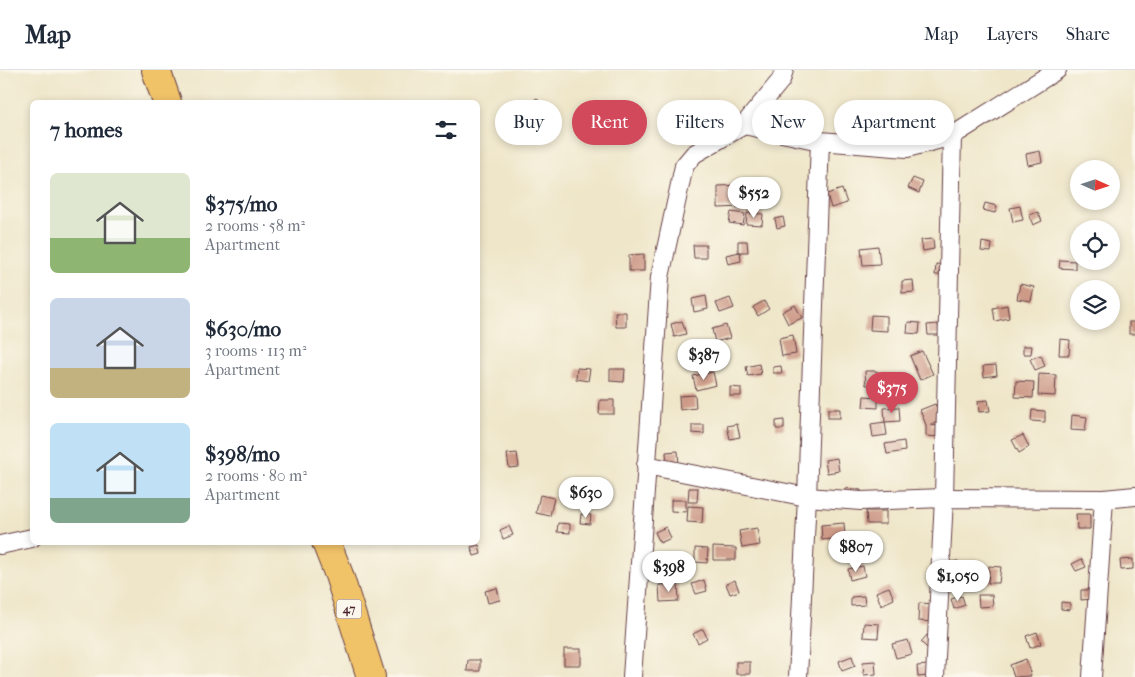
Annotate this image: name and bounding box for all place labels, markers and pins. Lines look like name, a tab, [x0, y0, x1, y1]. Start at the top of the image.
pin: $552	[724, 176, 784, 219]
pin: $387	[674, 338, 734, 381]
pin: $375	[862, 372, 922, 414]
pin: $630	[556, 476, 616, 519]
pin: $807	[826, 530, 886, 573]
pin: $398	[639, 550, 699, 593]
pin: $1,050	[917, 560, 999, 602]

